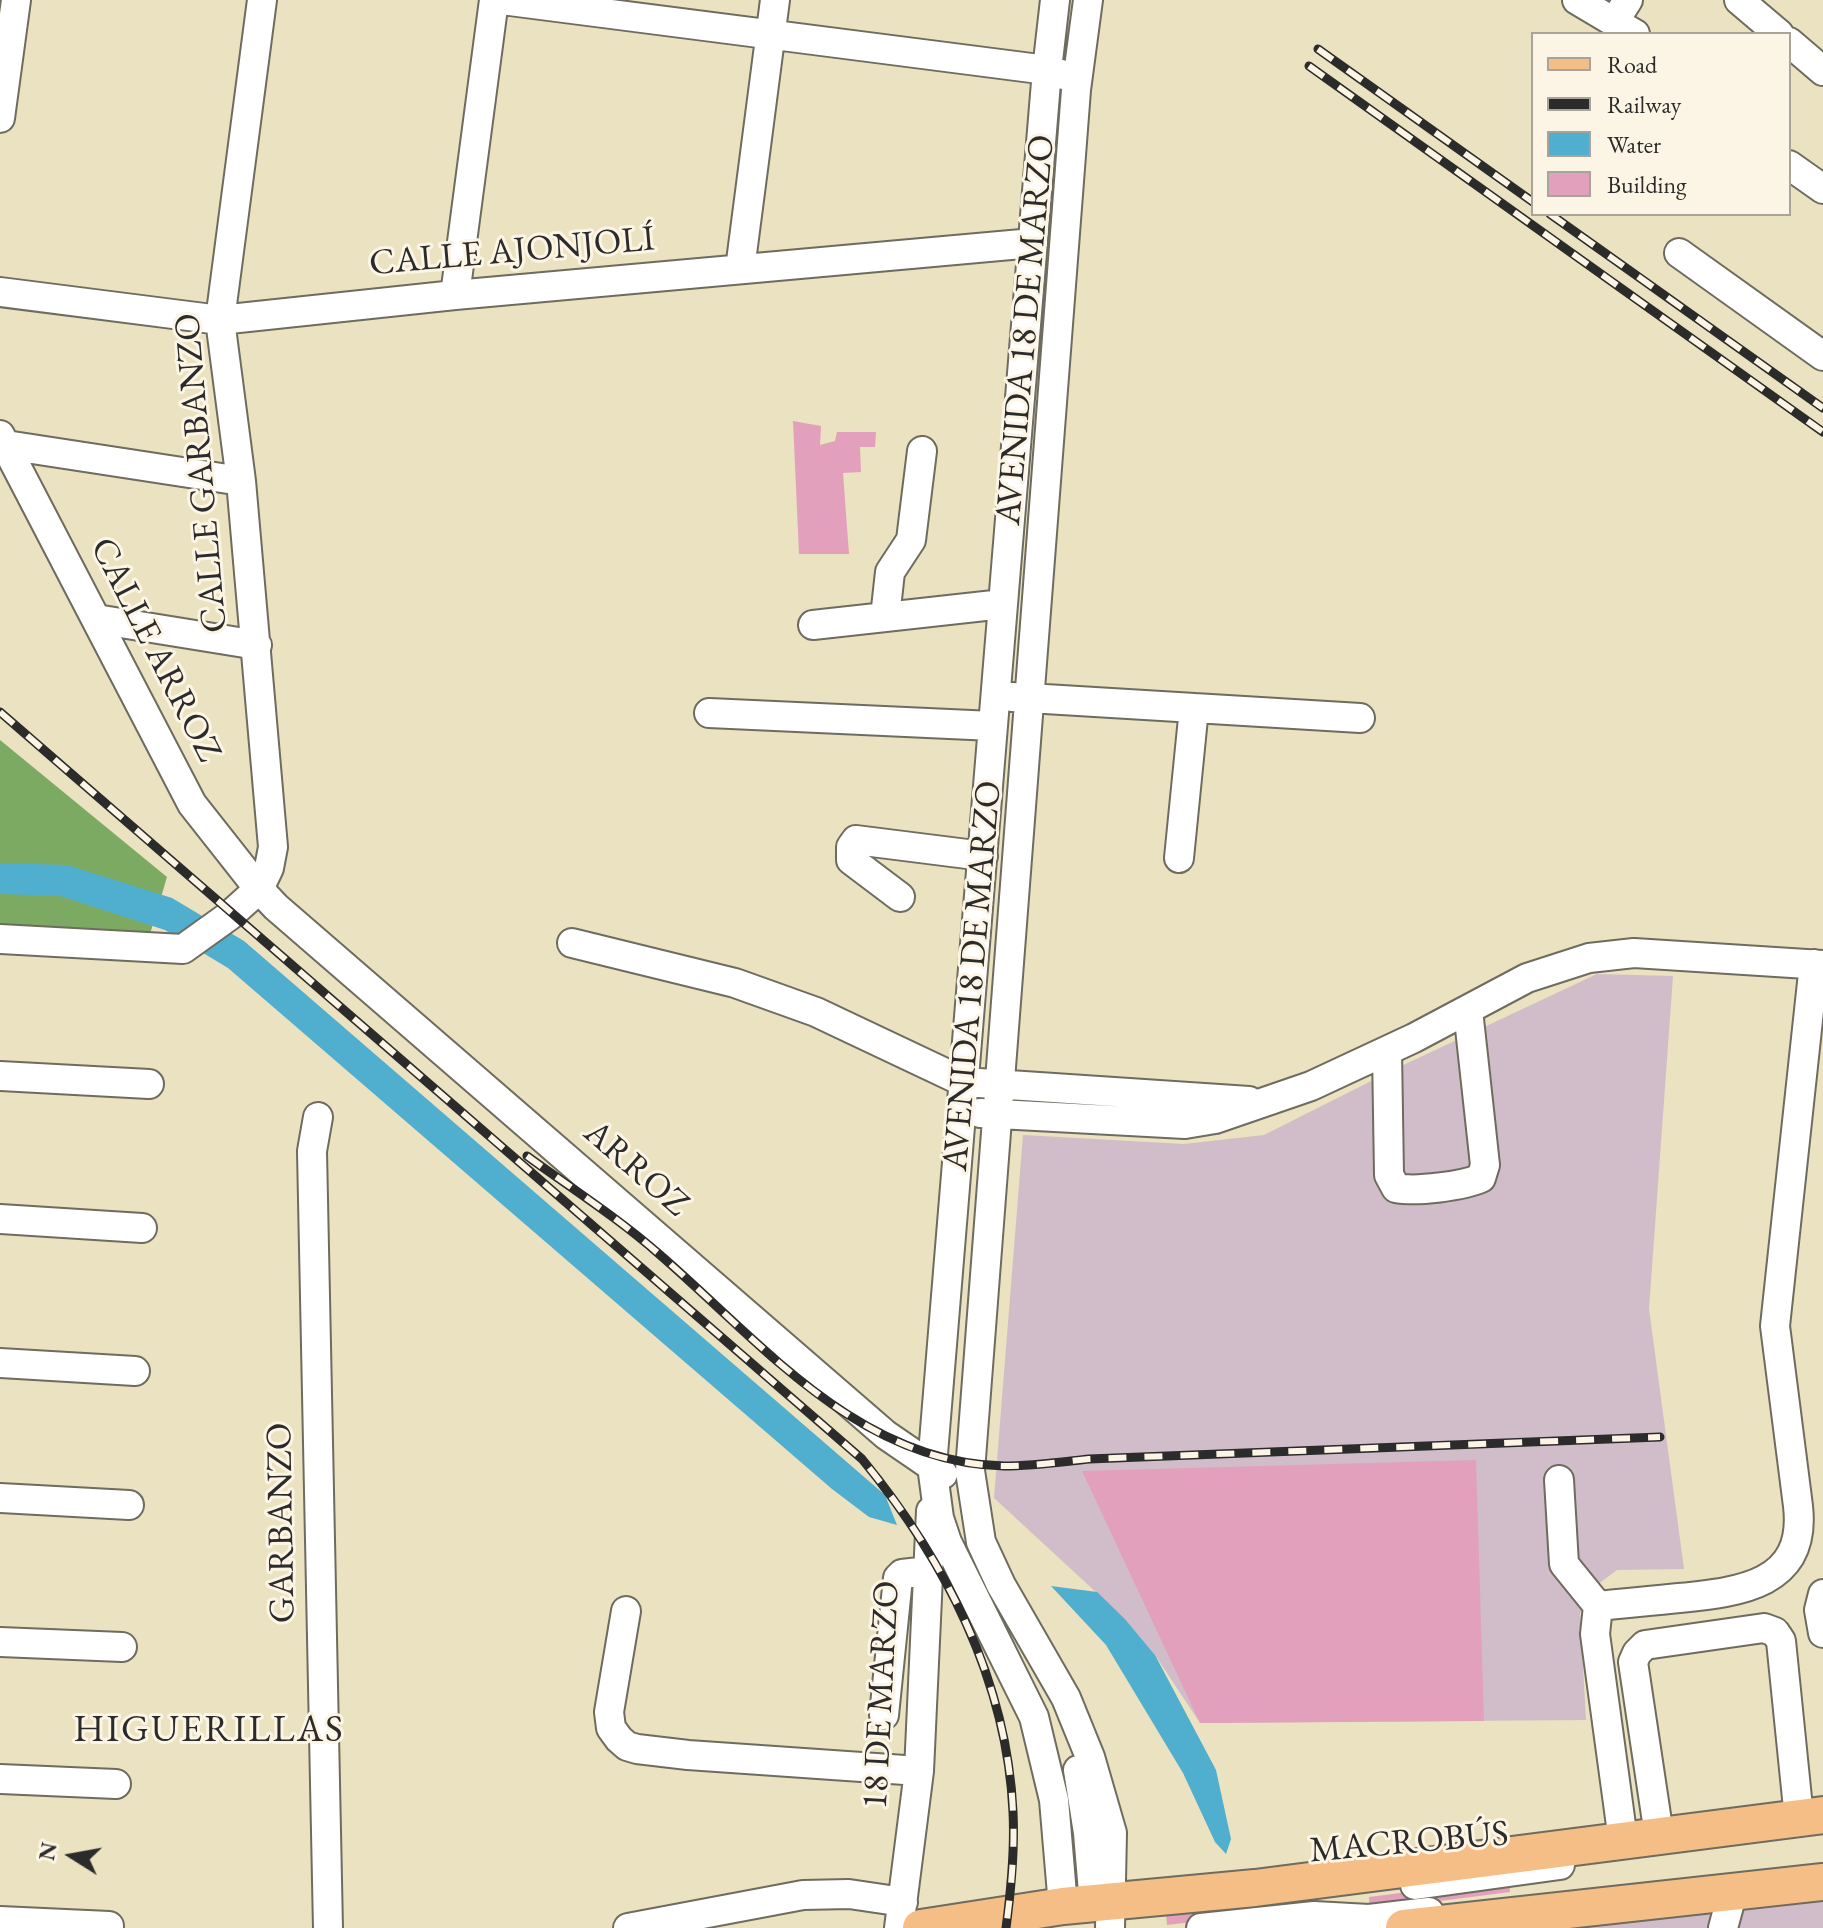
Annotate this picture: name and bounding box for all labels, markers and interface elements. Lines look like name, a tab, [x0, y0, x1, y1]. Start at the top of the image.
legend	[1531, 32, 1791, 216]
text: Road	[1607, 49, 1657, 80]
text: Railway	[1607, 89, 1681, 120]
text: Water	[1607, 129, 1661, 160]
street label: AVENIDA 18 DE MARZO	[987, 133, 1065, 527]
text: Building	[1607, 169, 1687, 200]
street label: CALLE AJONJOLÍ	[368, 218, 656, 286]
street label: CALLE GARBANZO	[167, 311, 237, 635]
street label: CALLE ARROZ	[80, 531, 230, 769]
street label: AVENIDA 18 DE MARZO	[934, 779, 1012, 1173]
street label: ARROZ	[574, 1112, 698, 1226]
street label: GARBANZO	[259, 1422, 305, 1624]
street label: 18 DE MARZO	[854, 1580, 910, 1810]
district label: HIGUERILLAS	[73, 1708, 345, 1754]
street label: MACROBÚS	[1308, 1813, 1510, 1873]
north arrow	[32, 1816, 112, 1896]
text: N	[32, 1840, 64, 1863]

